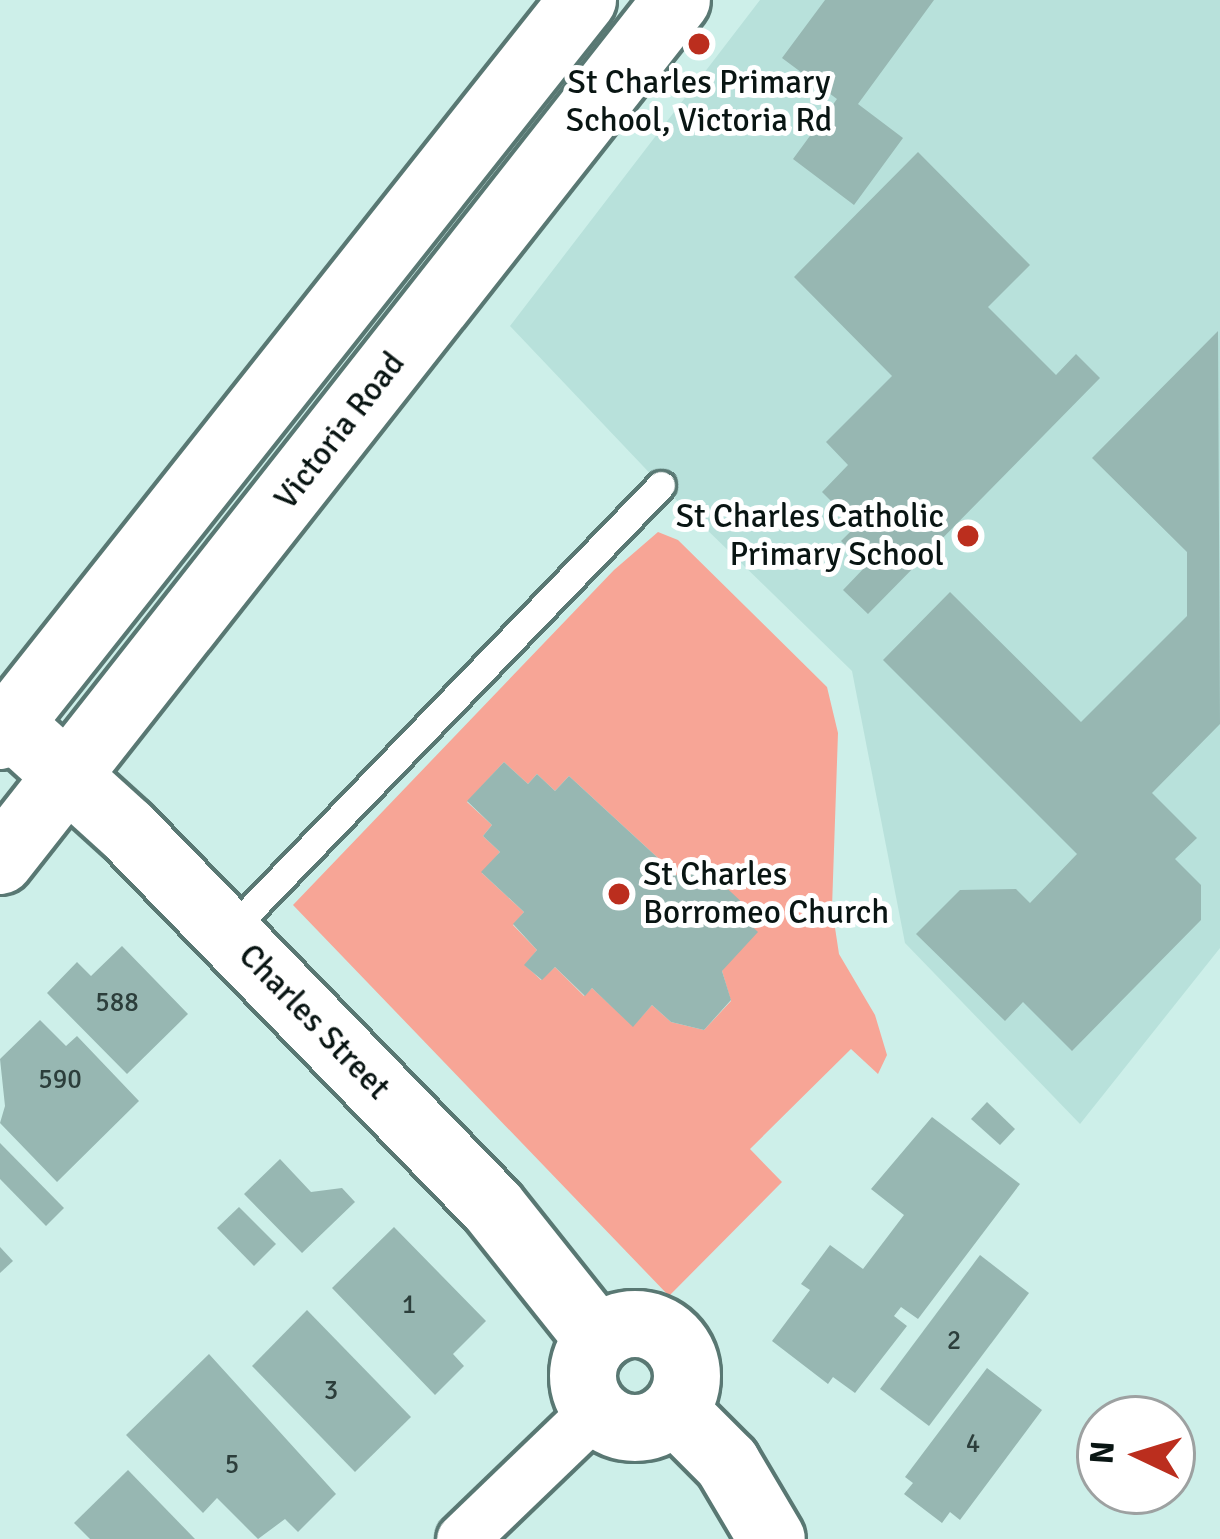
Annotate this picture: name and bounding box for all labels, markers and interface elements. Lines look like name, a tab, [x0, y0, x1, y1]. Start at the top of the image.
marker: St Charles Primary School, Victoria Rd	[686, 31, 712, 57]
place label: St Charles Primary School, Victoria Rd	[566, 63, 832, 141]
street label: Victoria Road	[266, 345, 414, 517]
place label: St Charles Catholic Primary School	[676, 497, 944, 575]
marker: St Charles Catholic Primary School	[955, 523, 981, 549]
place label: St Charles Borromeo Church	[643, 855, 889, 933]
marker: St Charles Borromeo Church	[606, 881, 632, 907]
street label: Charles Street	[230, 936, 398, 1108]
house number: 588	[95, 987, 139, 1019]
house number: 590	[38, 1064, 82, 1096]
house number: 1	[402, 1289, 416, 1321]
house number: 2	[947, 1325, 961, 1357]
house number: 3	[324, 1375, 338, 1407]
north arrow	[1076, 1395, 1196, 1515]
house number: 4	[966, 1428, 980, 1460]
text: N	[1081, 1440, 1124, 1466]
house number: 5	[225, 1449, 239, 1481]

